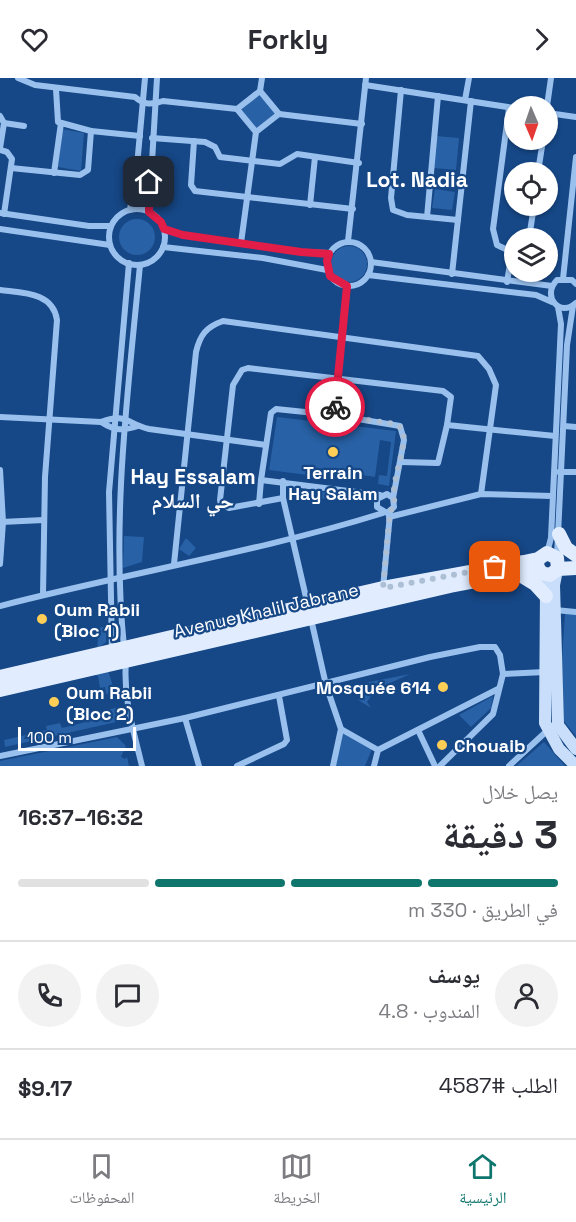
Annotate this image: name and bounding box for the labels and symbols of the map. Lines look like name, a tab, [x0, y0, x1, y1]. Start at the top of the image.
north arrow	[504, 96, 558, 150]
pin	[123, 156, 174, 207]
district label: Lot. Nadia	[366, 166, 468, 193]
courier	[305, 377, 365, 437]
marker: Terrain Hay Salam	[326, 445, 340, 459]
place label: Terrain Hay Salam	[288, 461, 378, 505]
district label: Hay Essalam حي السلام	[130, 463, 256, 517]
pin	[469, 541, 520, 592]
street label: Avenue Khalil Jabrane	[171, 578, 361, 642]
place label: Oum Rabii (Bloc 1)	[54, 598, 140, 642]
marker: Oum Rabii (Bloc 1)	[35, 612, 49, 626]
place label: Mosquée 614	[316, 676, 432, 699]
marker: Mosquée 614	[436, 680, 450, 694]
place label: Oum Rabii (Bloc 2)	[66, 681, 152, 725]
marker: Oum Rabii (Bloc 2)	[47, 695, 61, 709]
scale bar	[18, 724, 136, 752]
place label: Chouaib	[454, 734, 525, 757]
marker: Chouaib	[435, 738, 449, 752]

